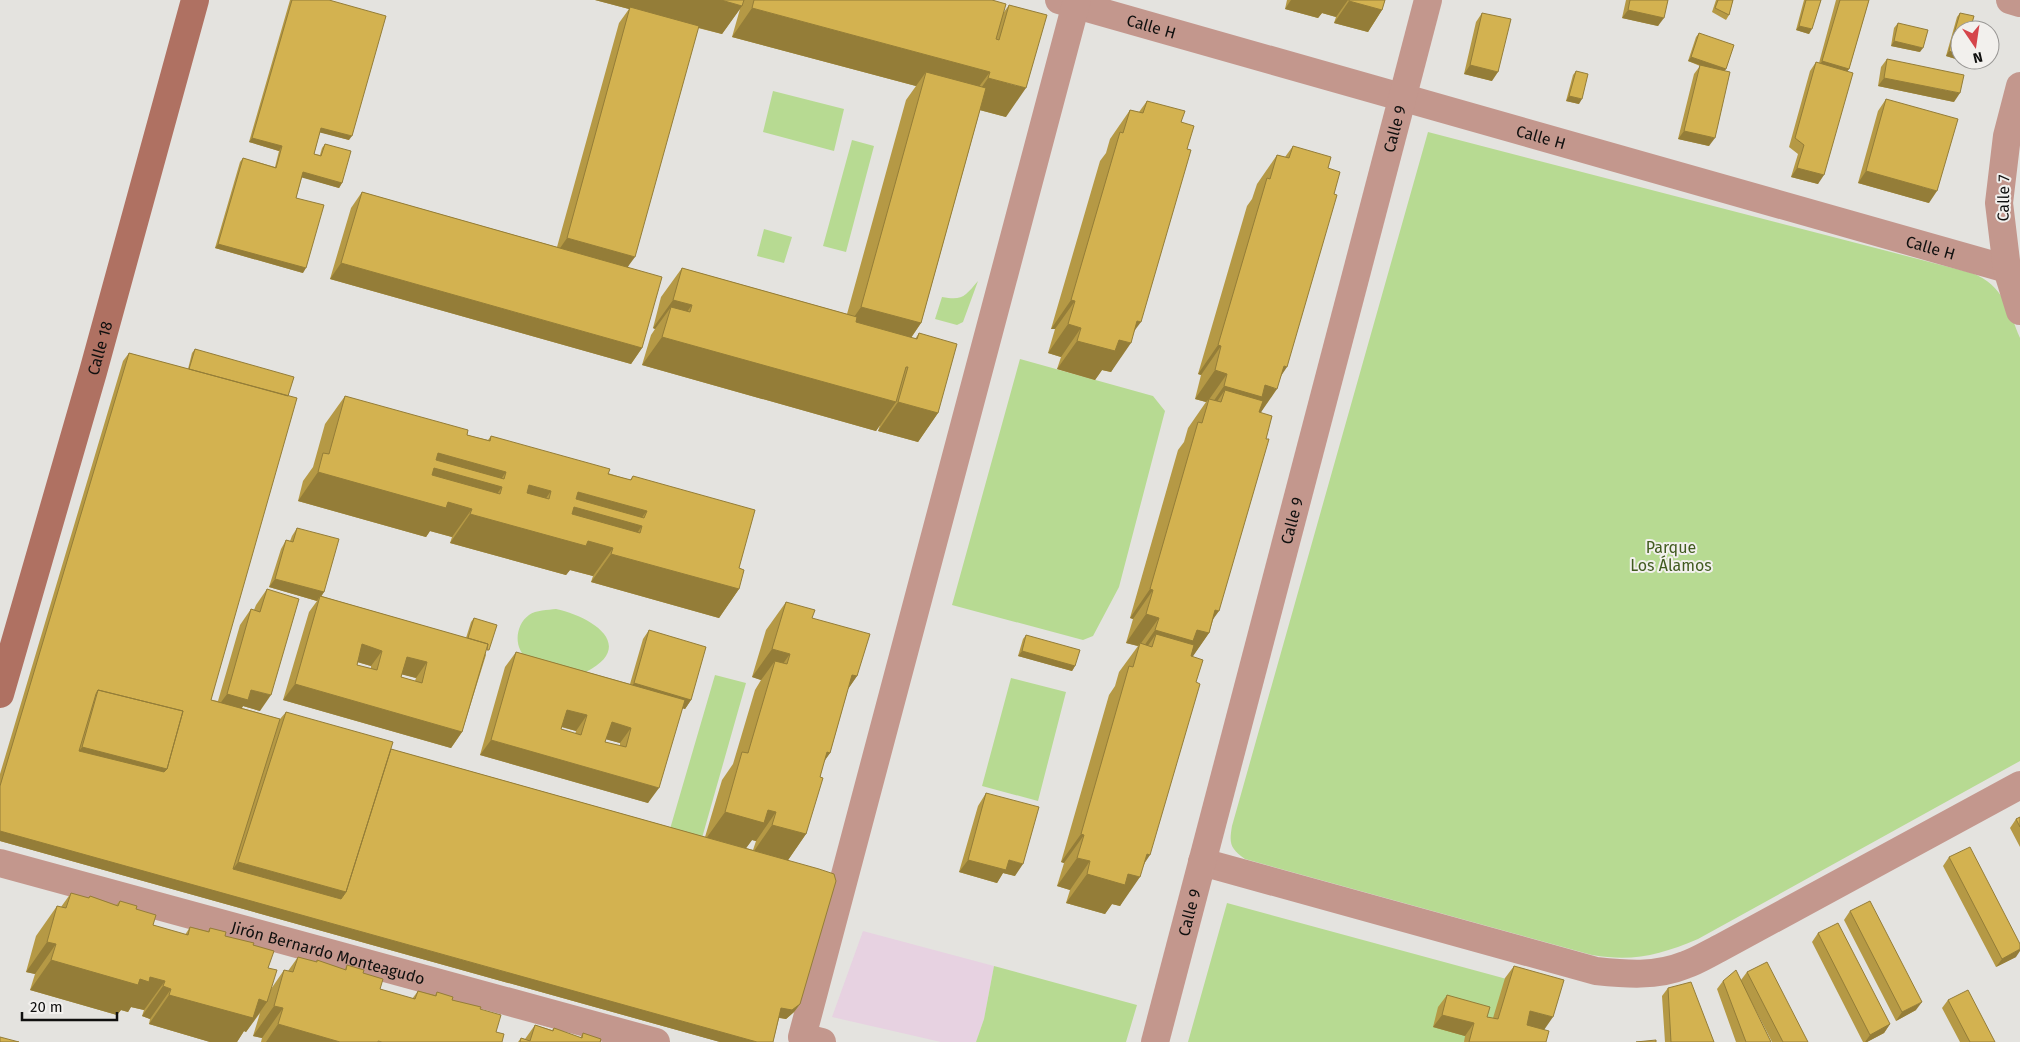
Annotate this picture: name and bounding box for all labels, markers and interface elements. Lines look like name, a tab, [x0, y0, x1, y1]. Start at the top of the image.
street label: Calle H	[1124, 11, 1178, 43]
north arrow	[1950, 20, 2000, 70]
text: N	[1971, 48, 1984, 67]
street label: Calle 9	[1379, 103, 1410, 155]
street label: Calle H	[1514, 121, 1568, 153]
street label: Calle 7	[1994, 174, 2013, 222]
street label: Calle H	[1904, 232, 1957, 264]
street label: Calle 18	[84, 319, 117, 377]
street label: Calle 9	[1277, 495, 1307, 546]
park label: Parque Los Álamos	[1630, 538, 1712, 575]
street label: Calle 9	[1174, 887, 1205, 938]
street label: Jirón Bernardo Monteagudo	[229, 917, 427, 988]
scale bar	[22, 990, 118, 1022]
text: 20 m	[30, 998, 63, 1016]

